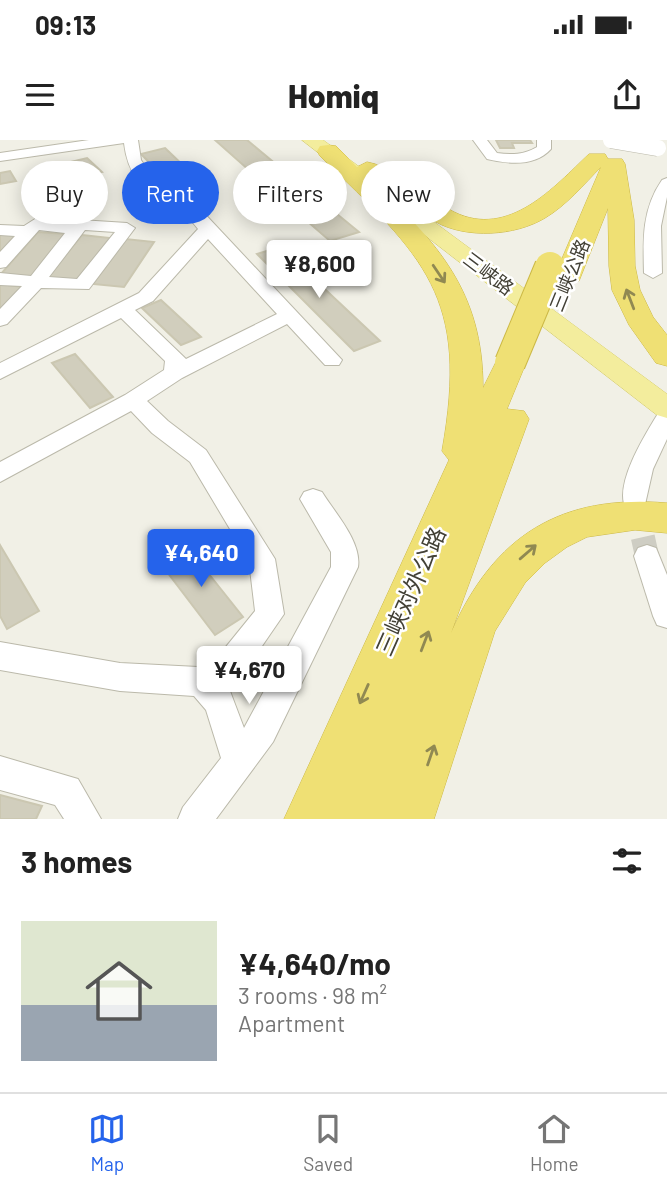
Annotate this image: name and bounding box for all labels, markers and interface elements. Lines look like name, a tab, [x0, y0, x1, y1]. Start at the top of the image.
text: 09:13	[35, 9, 96, 40]
icon: menu	[21, 76, 59, 114]
text: Homiq	[288, 76, 379, 114]
icon: share	[608, 76, 646, 114]
chip: Buy	[21, 161, 108, 224]
chip: Rent	[122, 161, 219, 224]
chip: Filters	[233, 161, 347, 224]
chip: New	[361, 161, 455, 224]
street label: 三峡公路	[544, 235, 594, 315]
pin: ¥8,600	[262, 240, 376, 300]
street label: 三峡路	[459, 247, 519, 299]
text: ¥8,600	[283, 249, 355, 277]
one-way arrow	[432, 264, 447, 283]
one-way arrow	[623, 289, 636, 310]
street label: 三峡对外公路	[369, 522, 451, 660]
pin: ¥4,640	[144, 530, 258, 589]
text: ¥4,640	[163, 538, 239, 566]
one-way arrow	[519, 544, 537, 560]
one-way arrow	[420, 631, 433, 653]
pin: ¥4,670	[192, 646, 306, 706]
text: ¥4,670	[213, 655, 285, 683]
one-way arrow	[357, 683, 370, 704]
one-way arrow	[426, 744, 438, 766]
icon: filters	[608, 842, 646, 880]
text: 3 homes	[21, 843, 132, 879]
text: ¥4,640/mo	[238, 945, 391, 981]
icon: home	[77, 949, 161, 1033]
text: 3 rooms · 98 m²	[238, 981, 387, 1009]
text: Apartment	[238, 1009, 345, 1037]
tab: Map	[88, 1110, 126, 1175]
tab: Saved	[303, 1110, 353, 1175]
tab: Home	[530, 1110, 579, 1175]

